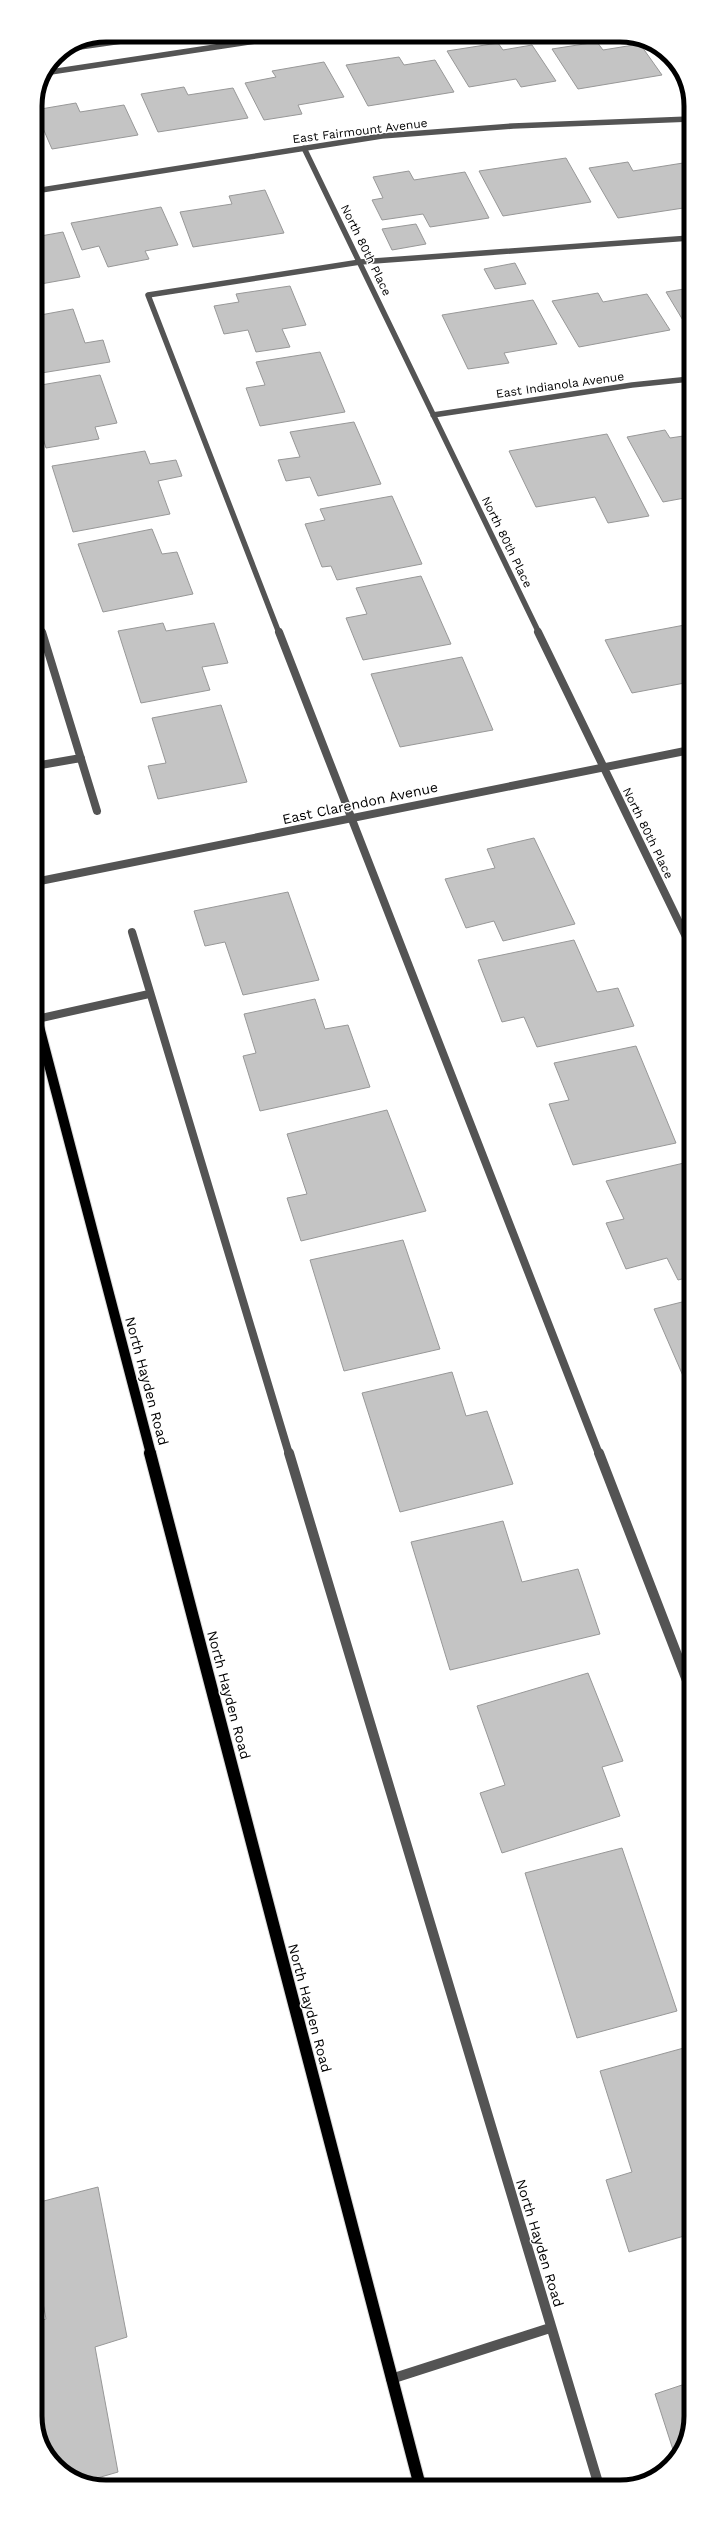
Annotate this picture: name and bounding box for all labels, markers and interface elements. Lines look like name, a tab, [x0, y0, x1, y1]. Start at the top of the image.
street label: East Fairmount Avenue	[292, 116, 428, 146]
street label: North 80th Place	[338, 202, 394, 298]
street label: East Indianola Avenue	[495, 369, 625, 401]
street label: North 80th Place	[479, 494, 535, 590]
street label: East Clarendon Avenue	[281, 779, 439, 827]
street label: North 80th Place	[620, 785, 676, 881]
street label: North Hayden Road	[122, 1315, 172, 1447]
street label: North Hayden Road	[204, 1629, 254, 1761]
street label: North Hayden Road	[285, 1942, 335, 2074]
street label: North Hayden Road	[513, 2177, 567, 2309]

